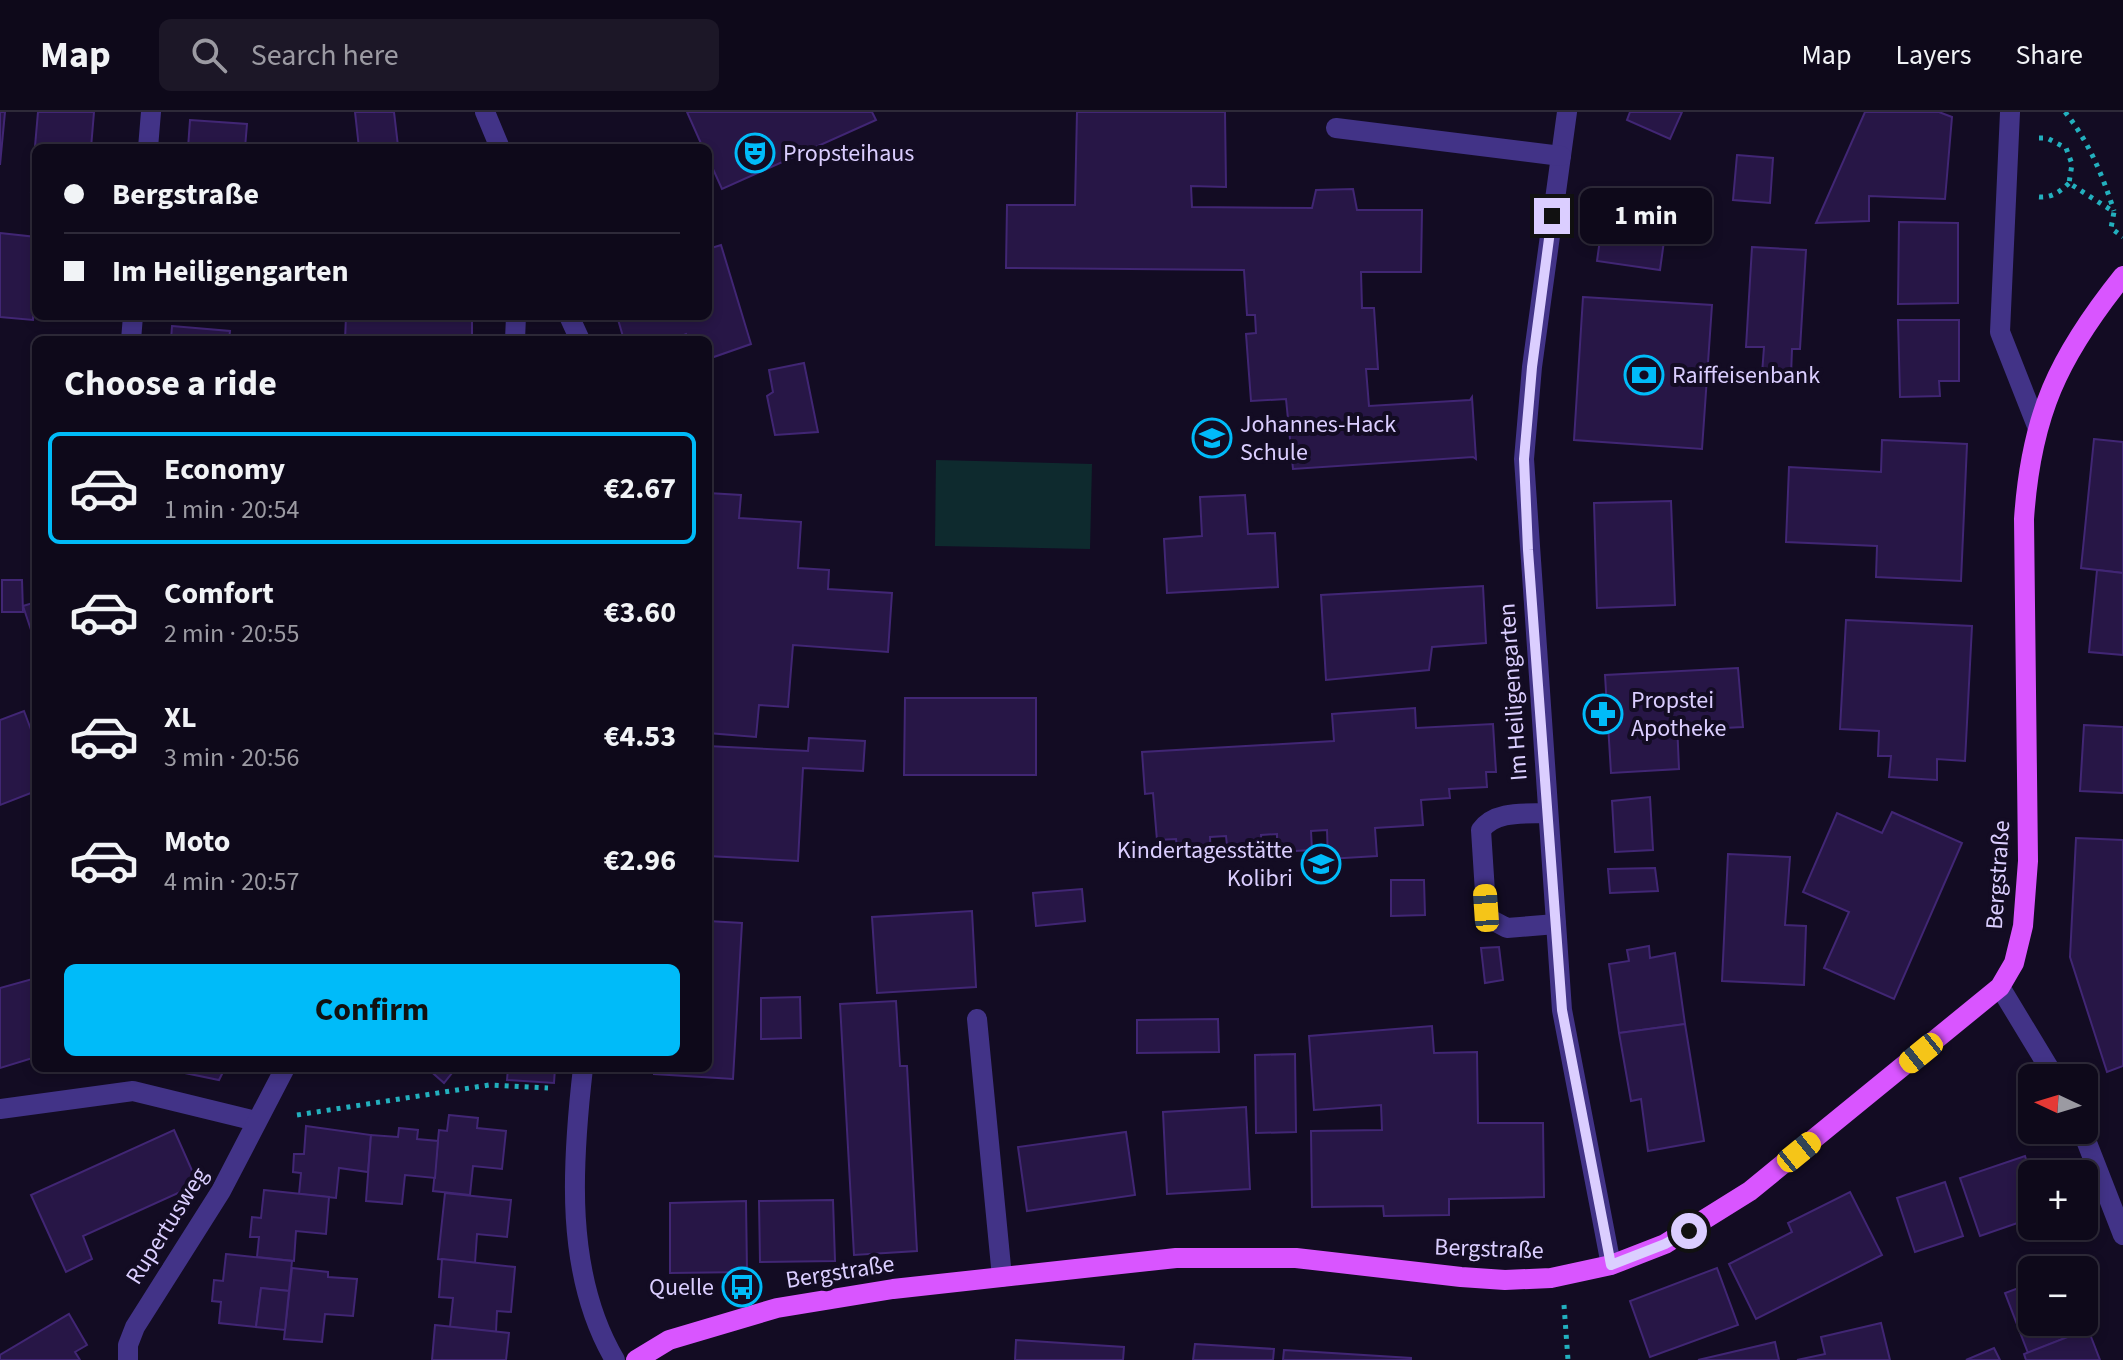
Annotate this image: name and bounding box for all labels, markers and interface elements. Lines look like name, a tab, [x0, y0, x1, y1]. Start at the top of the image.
search box	[159, 19, 719, 91]
text: Map	[40, 28, 111, 82]
icon: search	[187, 33, 231, 77]
text: Search here	[251, 34, 399, 77]
text: Map	[1801, 35, 1851, 75]
text: Layers	[1895, 35, 1971, 75]
text: Share	[2015, 35, 2083, 75]
theatre icon: Propsteihaus	[734, 132, 776, 174]
place label: Propsteihaus	[783, 136, 914, 171]
text: Bergstraße	[112, 173, 259, 216]
callout: 1 min	[1580, 188, 1712, 244]
text: 1 min	[1614, 197, 1678, 234]
route end	[1534, 198, 1570, 234]
text: Im Heiligengarten	[112, 250, 349, 293]
bank icon: Raiffeisenbank	[1623, 354, 1665, 396]
text: Choose a ride	[64, 358, 277, 409]
place label: Raiffeisenbank	[1672, 358, 1820, 393]
place label: Johannes-Hack Schule	[1240, 407, 1396, 470]
school or university icon: Johannes-Hack Schule	[1191, 417, 1233, 459]
text: Economy	[164, 448, 285, 491]
icon: car	[68, 452, 140, 524]
text: €2.67	[604, 467, 676, 510]
text: 1 min · 20:54	[164, 491, 299, 528]
text: Comfort	[164, 572, 274, 615]
icon: car	[68, 576, 140, 648]
text: €3.60	[604, 591, 676, 634]
street label: Im Heiligengarten	[1489, 602, 1537, 782]
text: 2 min · 20:55	[164, 615, 299, 652]
place label: Propstei Apotheke	[1631, 683, 1726, 746]
pharmacy icon: Propstei Apotheke	[1582, 693, 1624, 735]
text: XL	[164, 696, 197, 739]
icon: car	[68, 700, 140, 772]
text: €4.53	[604, 715, 676, 758]
text: 3 min · 20:56	[164, 739, 299, 776]
street label: Bergstraße	[1977, 819, 2019, 931]
text: Moto	[164, 820, 230, 863]
icon: car	[68, 824, 140, 896]
place label: Kindertagesstätte Kolibri	[1117, 833, 1293, 896]
text: €2.96	[604, 839, 676, 882]
school or university icon: Kindertagesstätte Kolibri	[1300, 843, 1342, 885]
text: 4 min · 20:57	[164, 863, 299, 900]
car	[1472, 883, 1500, 933]
button: Confirm	[64, 964, 680, 1056]
car	[1895, 1029, 1947, 1077]
north arrow	[2018, 1064, 2098, 1144]
map controls	[2018, 1064, 2098, 1336]
car	[1773, 1128, 1825, 1176]
button: +	[2018, 1160, 2098, 1240]
street label: Rupertusweg	[117, 1161, 217, 1291]
route start	[1671, 1213, 1707, 1249]
street label: Bergstraße	[1434, 1230, 1544, 1268]
street label: Bergstraße	[783, 1246, 897, 1298]
button: −	[2018, 1256, 2098, 1336]
bus stop icon: Quelle	[721, 1266, 763, 1308]
place label: Quelle	[649, 1270, 714, 1305]

